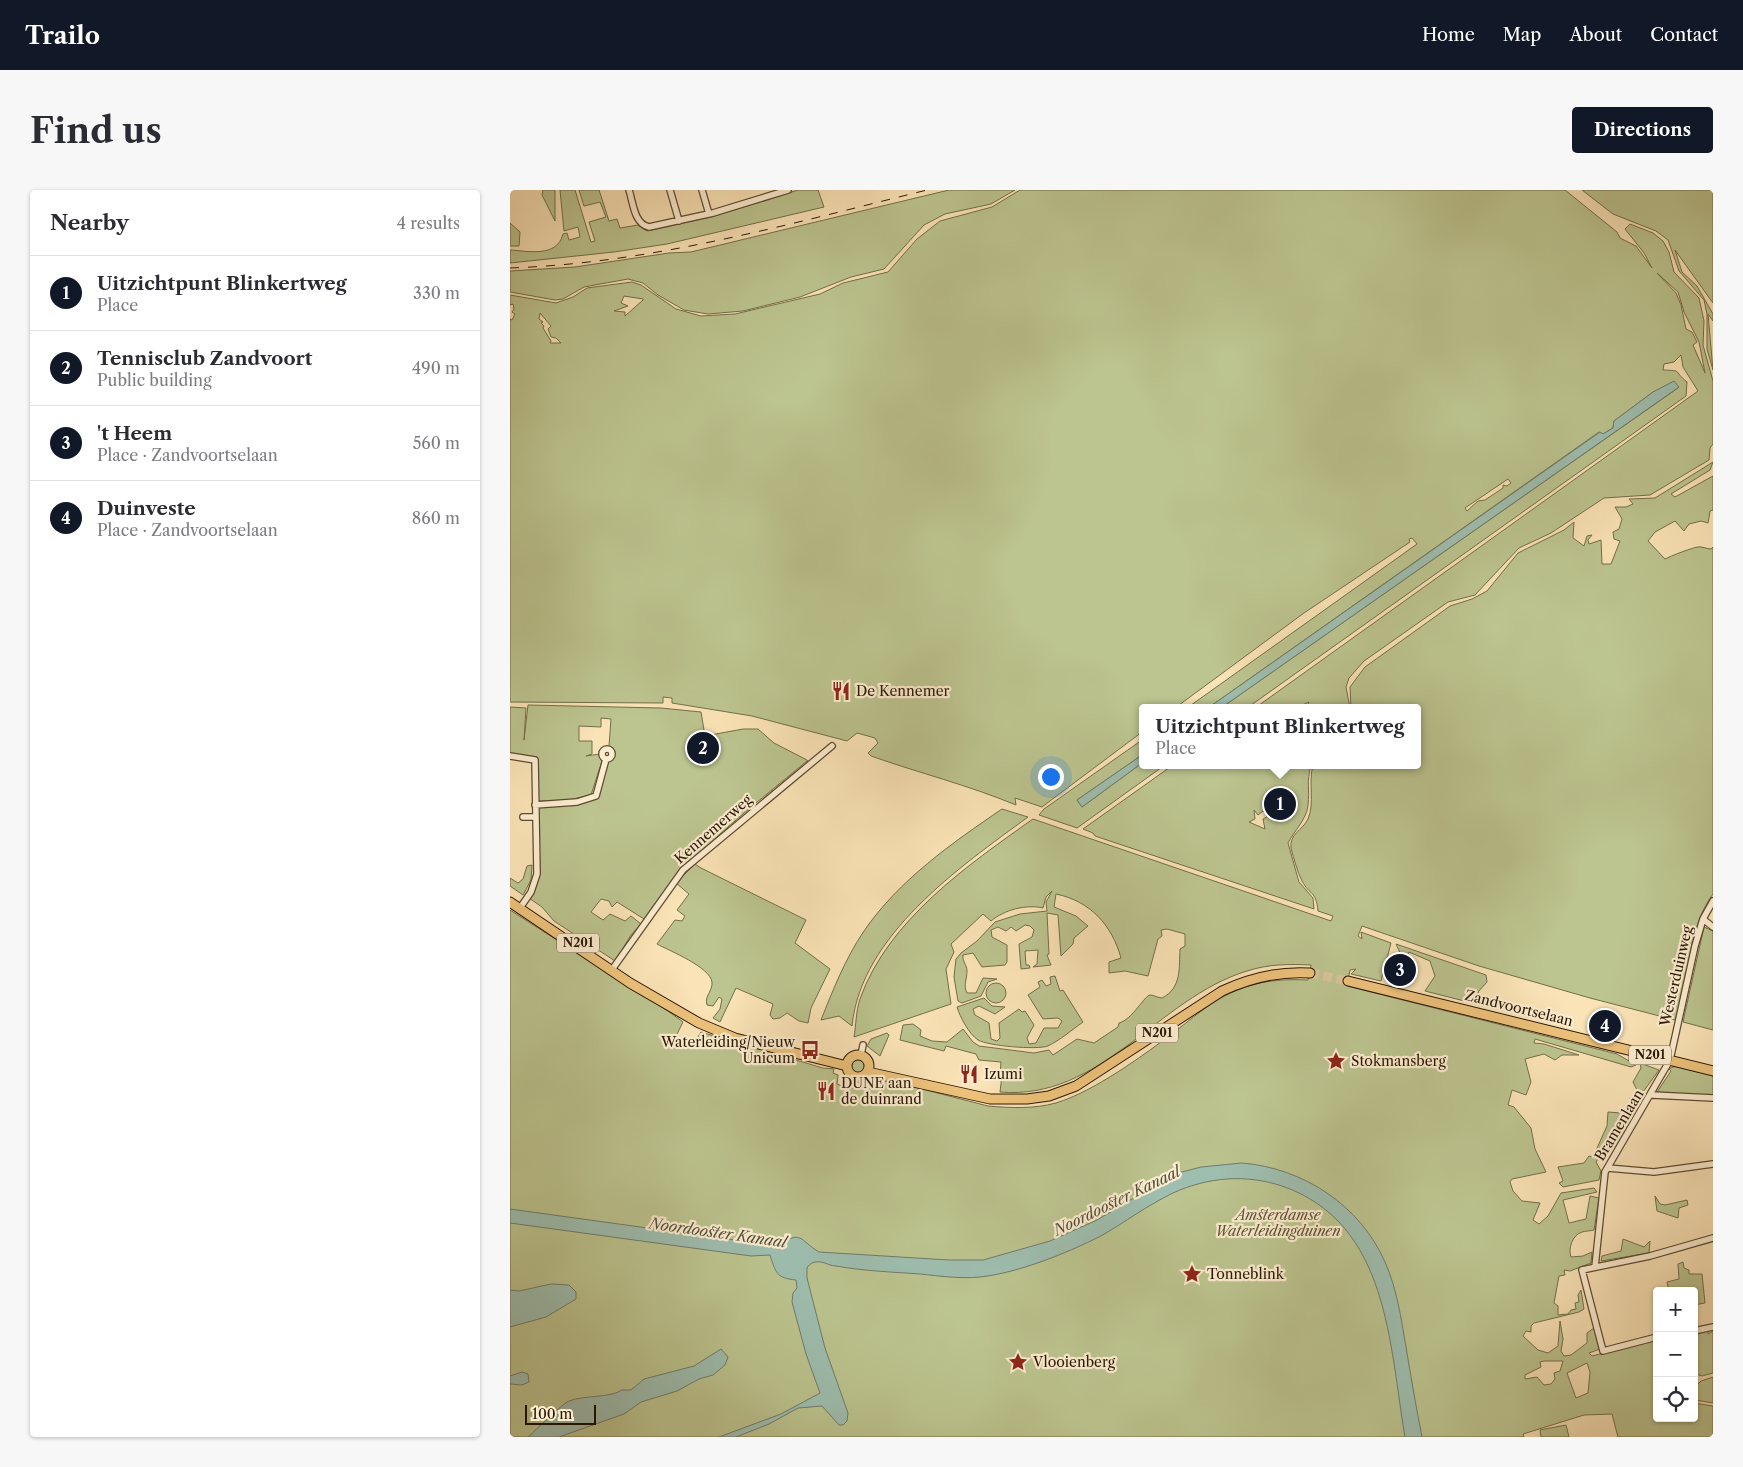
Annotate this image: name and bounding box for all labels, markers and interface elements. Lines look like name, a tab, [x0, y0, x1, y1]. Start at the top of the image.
text: Trailo	[25, 21, 100, 50]
text: Home	[1422, 24, 1475, 46]
text: Map	[1503, 24, 1541, 46]
text: About	[1569, 24, 1622, 46]
text: Contact	[1650, 24, 1718, 46]
button: Directions	[1572, 107, 1713, 153]
text: Find us	[30, 109, 162, 152]
text: Nearby	[50, 210, 129, 235]
text: 4 results	[397, 213, 460, 233]
text: Uitzichtpunt Blinkertweg	[97, 272, 347, 295]
text: 1	[62, 283, 70, 303]
text: 330 m	[413, 283, 460, 303]
text: Place	[97, 295, 138, 315]
text: Tennisclub Zandvoort	[97, 347, 312, 370]
text: 2	[61, 358, 71, 378]
text: 490 m	[412, 358, 460, 378]
text: Public building	[97, 370, 212, 390]
text: 't Heem	[97, 422, 172, 445]
text: 3	[61, 433, 71, 453]
text: 560 m	[413, 433, 460, 453]
text: Place · Zandvoortselaan	[97, 445, 278, 465]
text: Duinveste	[97, 497, 196, 520]
text: 4	[61, 508, 71, 528]
text: 860 m	[412, 508, 460, 528]
text: Place · Zandvoortselaan	[97, 520, 278, 540]
restaurant icon: De Kennemer	[830, 680, 852, 702]
place label: De Kennemer	[856, 682, 950, 700]
popup	[1139, 704, 1421, 769]
text: Uitzichtpunt Blinkertweg	[1155, 715, 1405, 738]
pin: 2	[687, 729, 719, 767]
text: Place	[1155, 738, 1196, 758]
your location	[1038, 764, 1064, 790]
pin: 1	[1264, 785, 1296, 823]
street label: Kennemerweg	[671, 790, 756, 868]
street label: Westerduinweg	[1655, 923, 1696, 1029]
road number: N201	[557, 934, 599, 952]
pin: 3	[1384, 951, 1416, 989]
street label: Zandvoortselaan	[1463, 986, 1575, 1030]
pin: 4	[1589, 1007, 1621, 1045]
road number: N201	[1136, 1024, 1178, 1042]
place label: Waterleiding/Nieuw Unicum	[660, 1033, 795, 1067]
bus stop icon: Waterleiding/Nieuw Unicum	[799, 1039, 821, 1061]
road number: N201	[1629, 1046, 1671, 1064]
place icon: Stokmansberg	[1325, 1050, 1347, 1072]
place label: Stokmansberg	[1351, 1052, 1446, 1070]
restaurant icon: Izumi	[958, 1063, 980, 1085]
place label: Izumi	[984, 1065, 1022, 1083]
place label: DUNE aan de duinrand	[841, 1074, 922, 1108]
restaurant icon: DUNE aan de duinrand	[815, 1080, 837, 1102]
street label: Bramenlaan	[1591, 1086, 1648, 1164]
water label: Noordooster Kanaal	[1049, 1161, 1185, 1240]
park label: Amsterdamse Waterleidingduinen	[1215, 1206, 1341, 1240]
water label: Noordooster Kanaal	[647, 1213, 790, 1252]
place icon: Tonneblink	[1181, 1263, 1203, 1285]
place label: Tonneblink	[1207, 1265, 1285, 1283]
map controls	[1653, 1287, 1698, 1422]
button: +	[1653, 1287, 1698, 1332]
button: −	[1653, 1332, 1698, 1377]
place icon: Vlooienberg	[1007, 1351, 1029, 1373]
place label: Vlooienberg	[1032, 1353, 1116, 1371]
button: locate	[1653, 1377, 1698, 1422]
scale bar	[525, 1402, 596, 1425]
text: 100 m	[532, 1405, 572, 1423]

